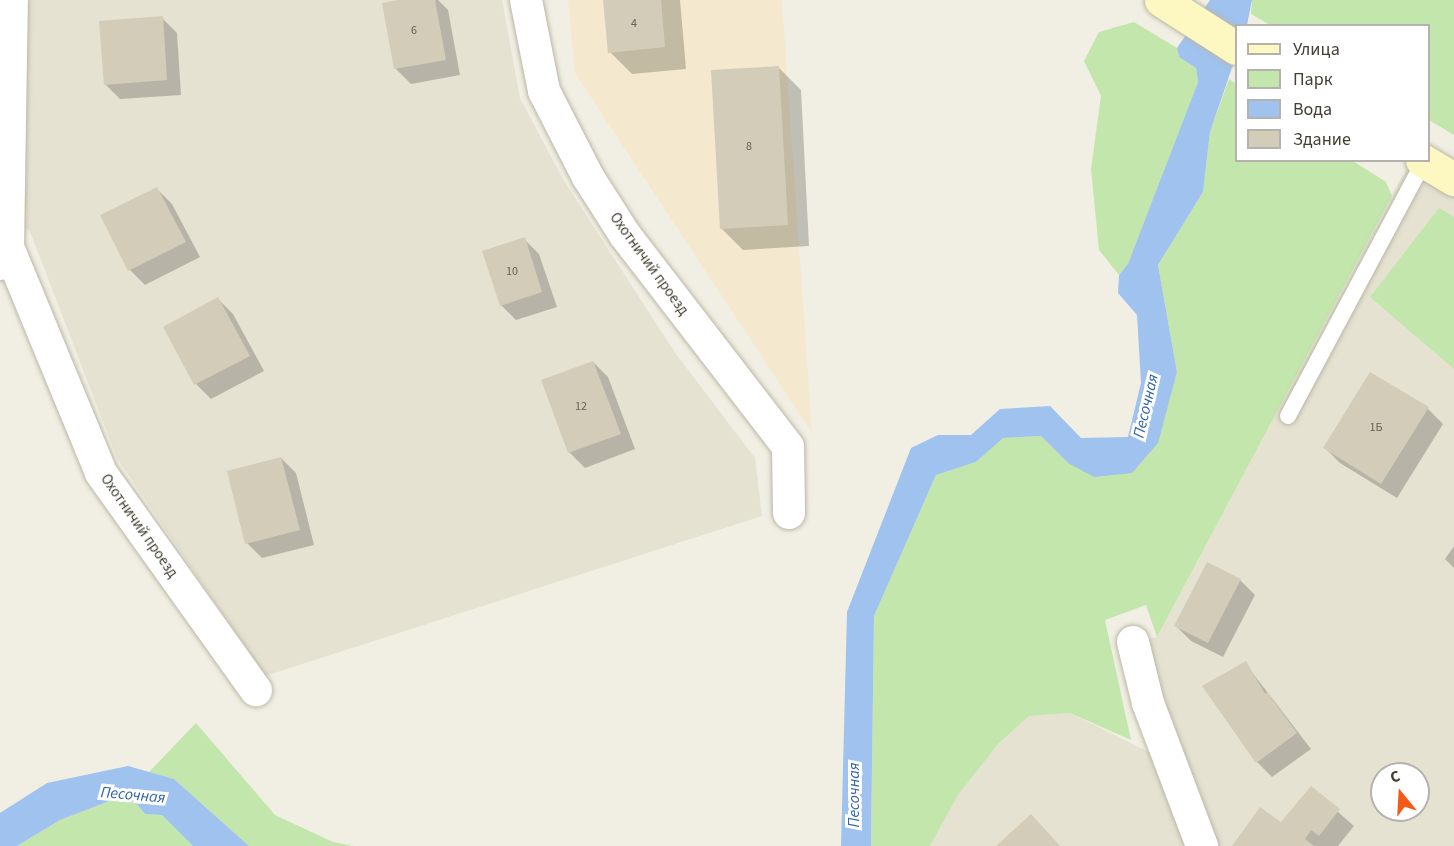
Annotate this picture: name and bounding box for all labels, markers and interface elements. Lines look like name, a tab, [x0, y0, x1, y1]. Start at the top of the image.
house number: 4	[631, 17, 637, 31]
house number: 6	[411, 24, 417, 38]
legend	[1235, 24, 1430, 162]
text: Улица	[1293, 37, 1340, 62]
text: Парк	[1293, 67, 1333, 92]
text: Вода	[1293, 97, 1332, 122]
text: Здание	[1293, 127, 1351, 152]
house number: 8	[746, 140, 752, 154]
street label: Охотничий проезд	[606, 209, 692, 319]
house number: 10	[506, 265, 518, 279]
water label: Песочная	[1129, 372, 1163, 440]
house number: 12	[575, 400, 587, 414]
house number: 1Б	[1370, 421, 1382, 435]
street label: Охотничий проезд	[96, 471, 182, 581]
water label: Песочная	[844, 762, 864, 828]
north arrow	[1370, 762, 1430, 822]
text: С	[1387, 765, 1403, 789]
water label: Песочная	[100, 783, 166, 807]

